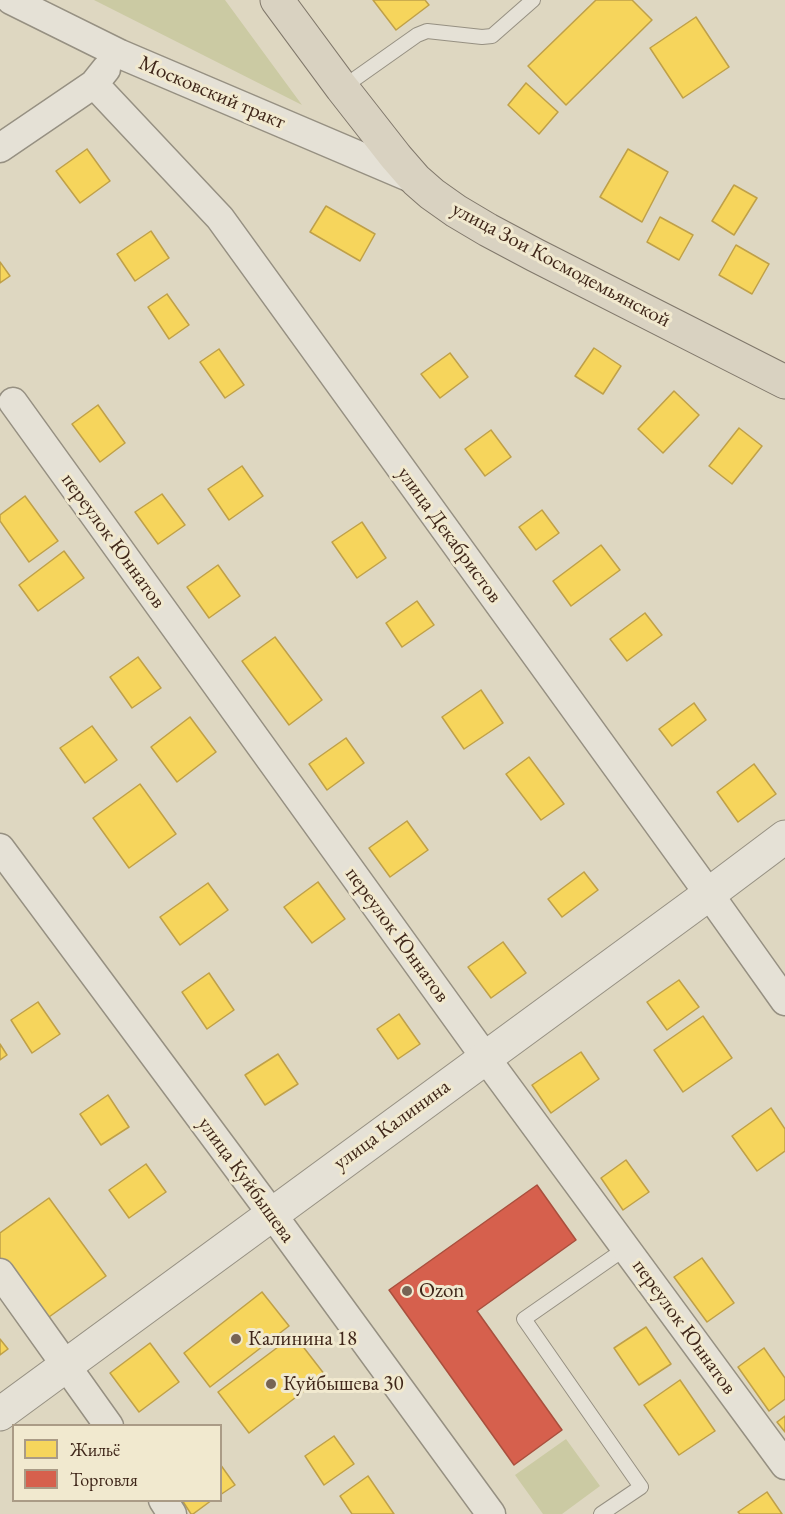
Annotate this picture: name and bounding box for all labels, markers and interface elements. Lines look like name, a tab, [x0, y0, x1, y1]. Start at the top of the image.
street label: Московский тракт	[135, 51, 289, 135]
street label: улица Зои Космодемьянской	[447, 197, 675, 333]
street label: улица Декабристов	[391, 462, 507, 608]
street label: переулок Юннатов	[55, 468, 171, 614]
street label: переулок Юннатов	[339, 862, 455, 1008]
street label: улица Калинина	[329, 1074, 455, 1176]
street label: улица Куйбышева	[192, 1112, 300, 1248]
street label: переулок Юннатов	[626, 1254, 742, 1400]
place label: Ozon	[419, 1278, 464, 1304]
marker: Ozon	[400, 1284, 414, 1298]
place label: Калинина 18	[248, 1326, 357, 1352]
marker: Калинина 18	[229, 1332, 243, 1346]
place label: Куйбышева 30	[283, 1371, 403, 1397]
marker: Куйбышева 30	[264, 1377, 278, 1391]
legend	[12, 1424, 222, 1502]
text: Жильё	[70, 1438, 120, 1461]
text: Торговля	[70, 1468, 138, 1491]

